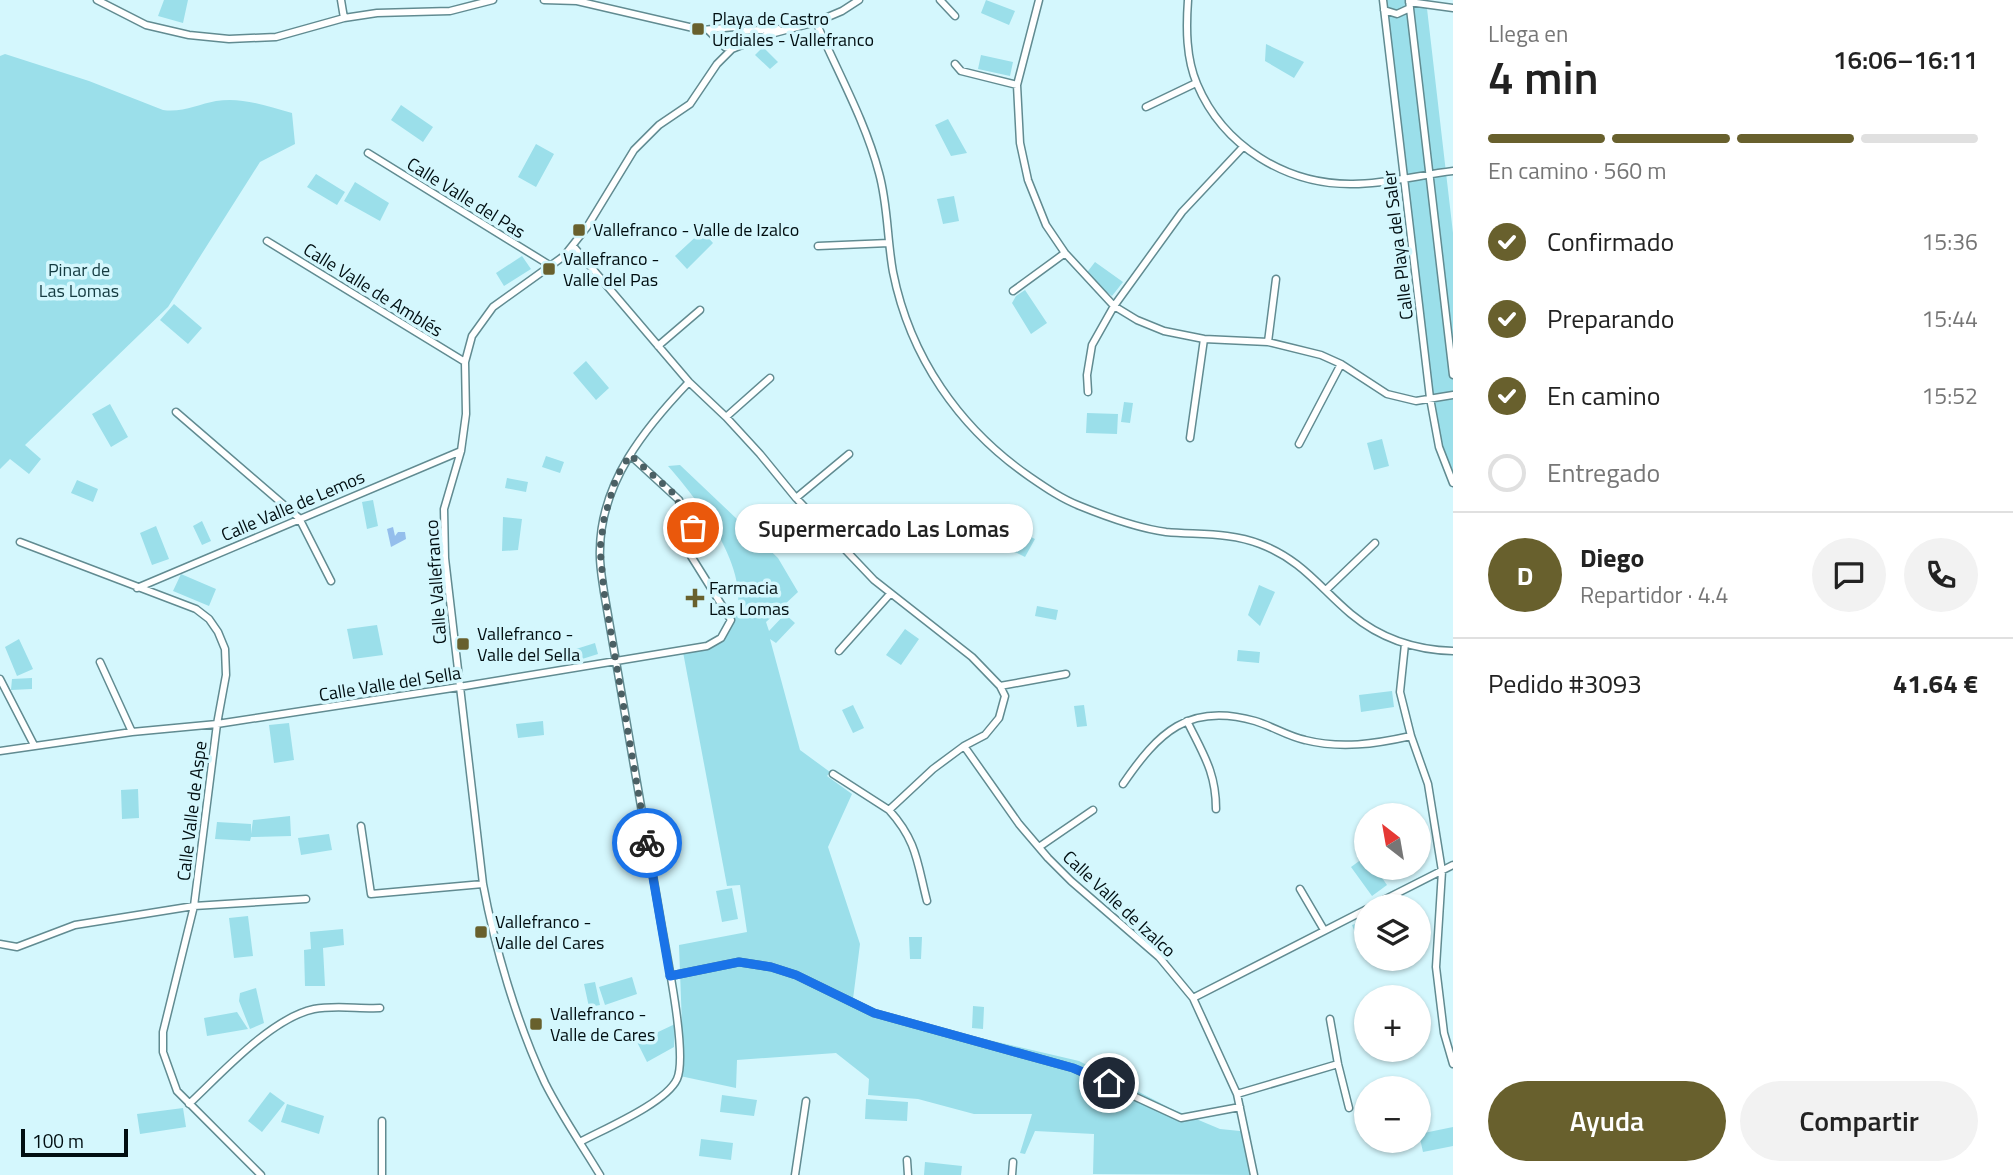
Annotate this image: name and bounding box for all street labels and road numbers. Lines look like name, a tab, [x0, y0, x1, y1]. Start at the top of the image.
street label: Calle Valle del Pas	[402, 150, 531, 245]
street label: Calle Playa del Saler	[1375, 169, 1420, 321]
street label: Calle Valle de Amblés	[298, 236, 448, 343]
street label: Calle Valle de Lemos	[217, 463, 369, 548]
street label: Calle Vallefranco	[418, 519, 453, 645]
street label: Calle Valle del Sella	[317, 659, 463, 708]
street label: Calle Valle de Aspe	[170, 739, 213, 882]
street label: Calle Valle de Izalco	[1057, 844, 1182, 963]

